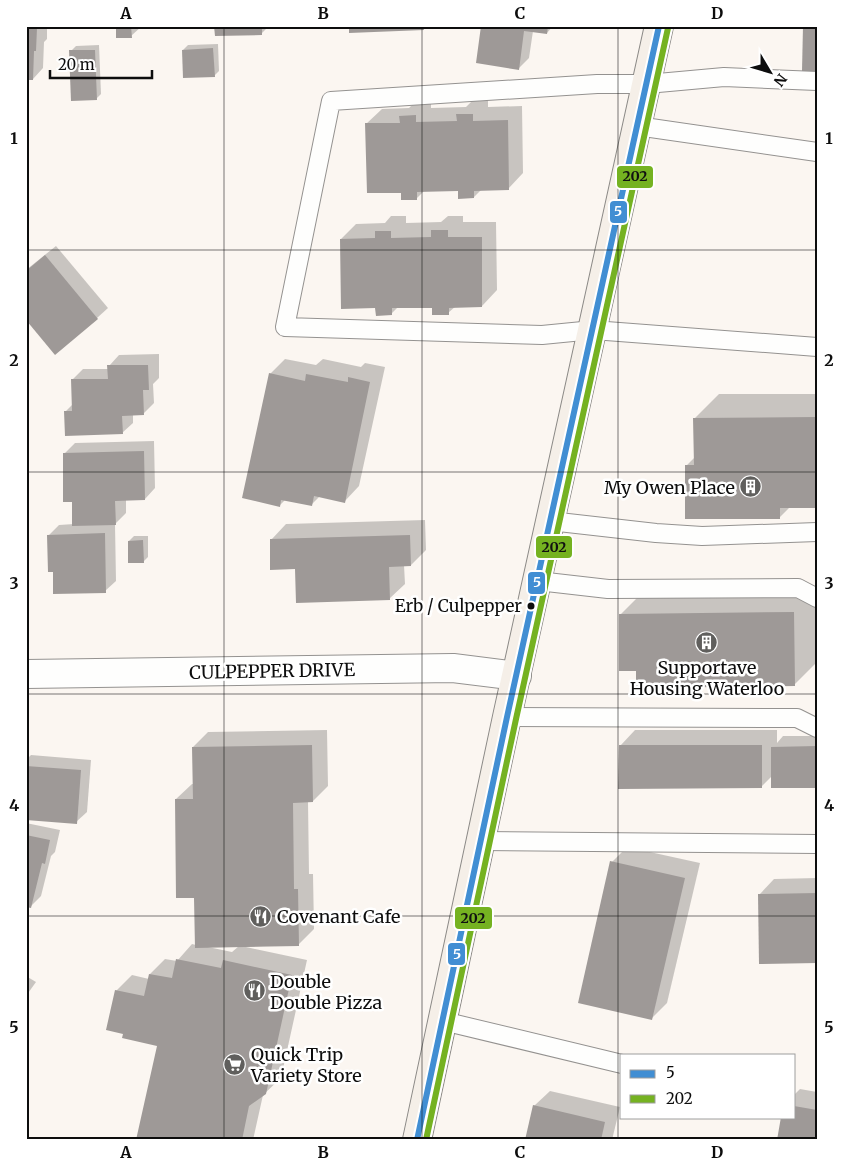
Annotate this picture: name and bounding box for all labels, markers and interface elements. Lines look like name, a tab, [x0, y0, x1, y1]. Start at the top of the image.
text: A	[119, 3, 132, 23]
text: B	[317, 3, 329, 23]
text: C	[515, 3, 525, 23]
text: D	[711, 3, 723, 23]
scale bar	[50, 48, 152, 80]
north arrow	[746, 48, 796, 98]
text: 20 m	[58, 55, 95, 74]
text: N	[770, 70, 791, 90]
text: 1	[10, 128, 18, 148]
text: 1	[825, 128, 833, 148]
line badge: 202	[616, 165, 654, 189]
text: 202	[622, 167, 648, 185]
line badge: 5	[609, 200, 628, 224]
text: 5	[614, 202, 622, 220]
text: 2	[9, 350, 19, 370]
text: 2	[824, 350, 834, 370]
building icon: My Owen Place	[739, 475, 763, 499]
place label: My Owen Place	[604, 476, 735, 499]
line badge: 202	[535, 535, 573, 559]
text: 202	[541, 538, 567, 556]
line badge: 5	[527, 571, 546, 595]
text: 3	[9, 573, 19, 593]
text: 5	[533, 573, 541, 591]
text: 3	[824, 573, 834, 593]
place label: Erb / Culpepper	[395, 595, 522, 617]
marker: Erb / Culpepper	[526, 601, 536, 611]
building icon: Supportave Housing Waterloo	[695, 630, 719, 654]
place label: Supportave Housing Waterloo	[630, 656, 784, 700]
street label: CULPEPPER DRIVE	[189, 658, 356, 684]
text: 4	[9, 795, 19, 815]
text: 4	[824, 795, 834, 815]
restaurant icon: Covenant Cafe	[249, 904, 273, 928]
place label: Covenant Cafe	[277, 905, 401, 928]
line badge: 202	[454, 906, 493, 930]
text: 202	[460, 909, 486, 927]
line badge: 5	[447, 942, 466, 966]
text: 5	[453, 945, 461, 963]
place label: Double Double Pizza	[270, 970, 383, 1014]
restaurant icon: Double Double Pizza	[242, 979, 266, 1003]
text: 5	[9, 1017, 19, 1037]
text: 5	[824, 1017, 834, 1037]
place label: Quick Trip Variety Store	[250, 1043, 362, 1087]
supermarket icon: Quick Trip Variety Store	[223, 1052, 247, 1076]
legend	[620, 1054, 796, 1118]
text: 5	[666, 1063, 675, 1082]
text: 202	[666, 1089, 693, 1108]
text: A	[119, 1142, 132, 1162]
text: B	[317, 1142, 329, 1162]
text: C	[515, 1142, 525, 1162]
text: D	[711, 1142, 723, 1162]

